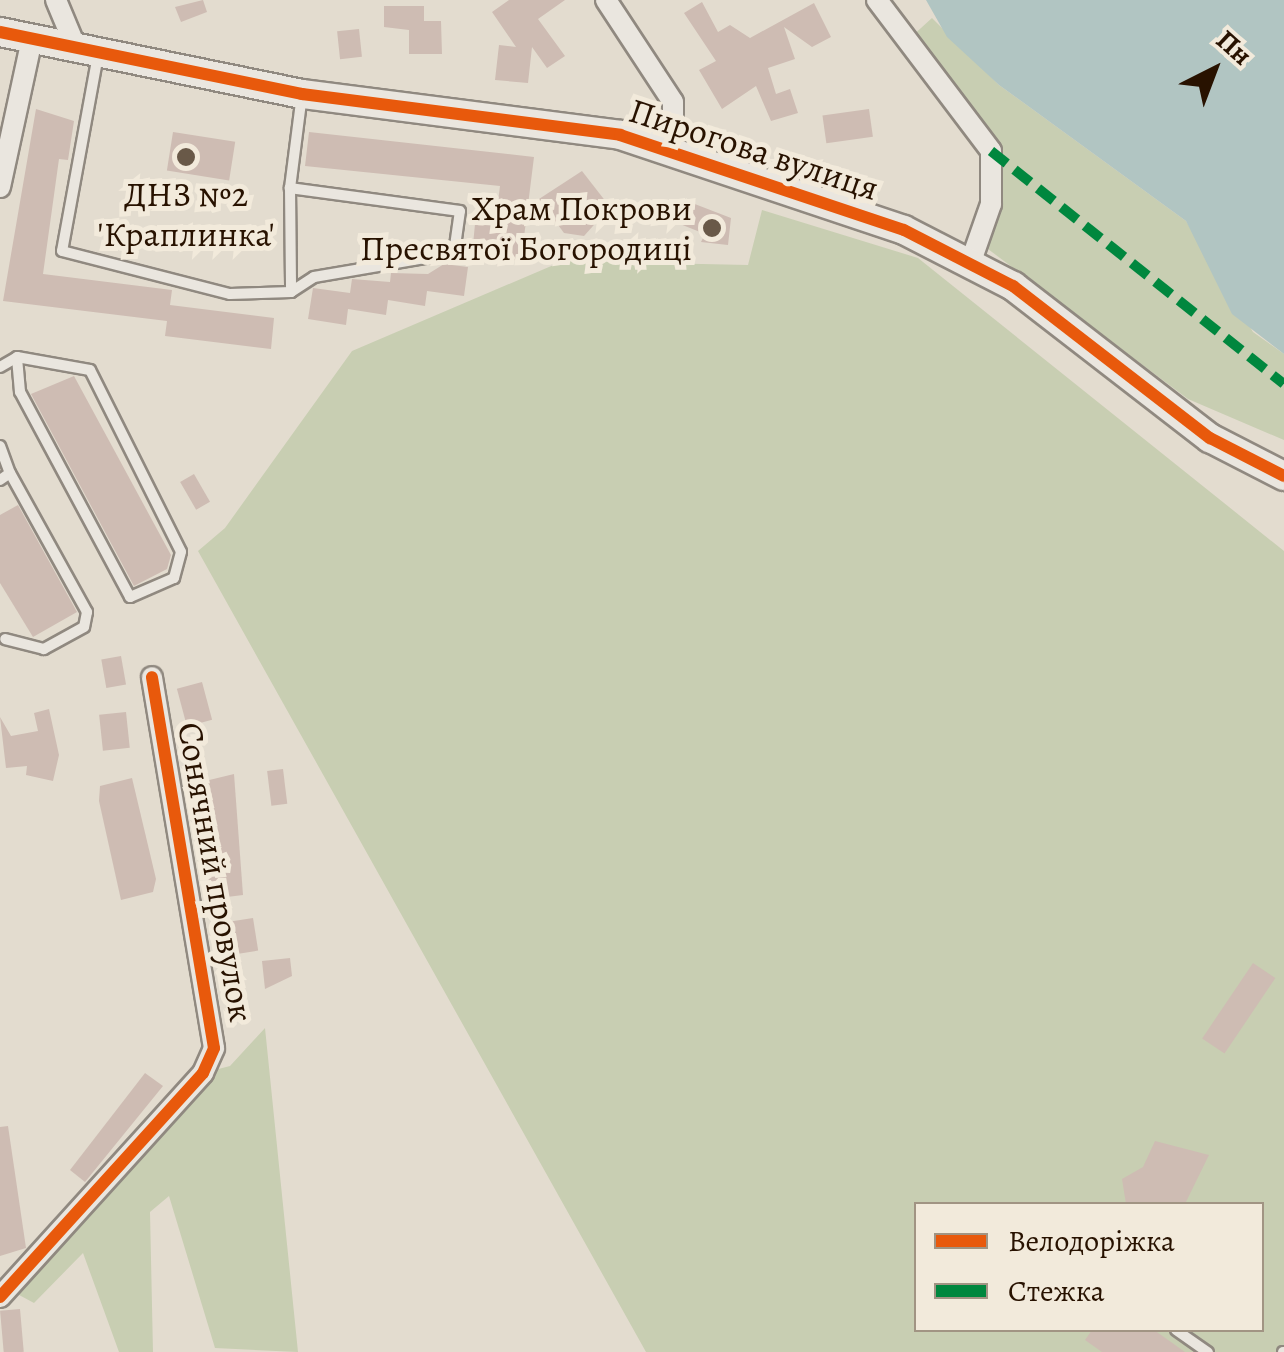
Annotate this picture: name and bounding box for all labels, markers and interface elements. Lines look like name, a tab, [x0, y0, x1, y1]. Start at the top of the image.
north arrow	[1164, 20, 1264, 120]
text: Пн	[1208, 21, 1260, 74]
street label: Пирогова вулиця	[624, 89, 884, 209]
marker: ДНЗ №2 'Краплинка'	[175, 146, 197, 168]
place label: ДНЗ №2 'Краплинка'	[97, 173, 275, 255]
place label: Храм Покрови Пресвятої Богородиці	[360, 187, 692, 269]
marker: Храм Покрови Пресвятої Богородиці	[701, 217, 723, 239]
street label: Сонячний провулок	[169, 719, 263, 1025]
legend	[914, 1202, 1264, 1332]
text: Велодоріжка	[1008, 1221, 1175, 1261]
text: Стежка	[1008, 1271, 1105, 1311]

